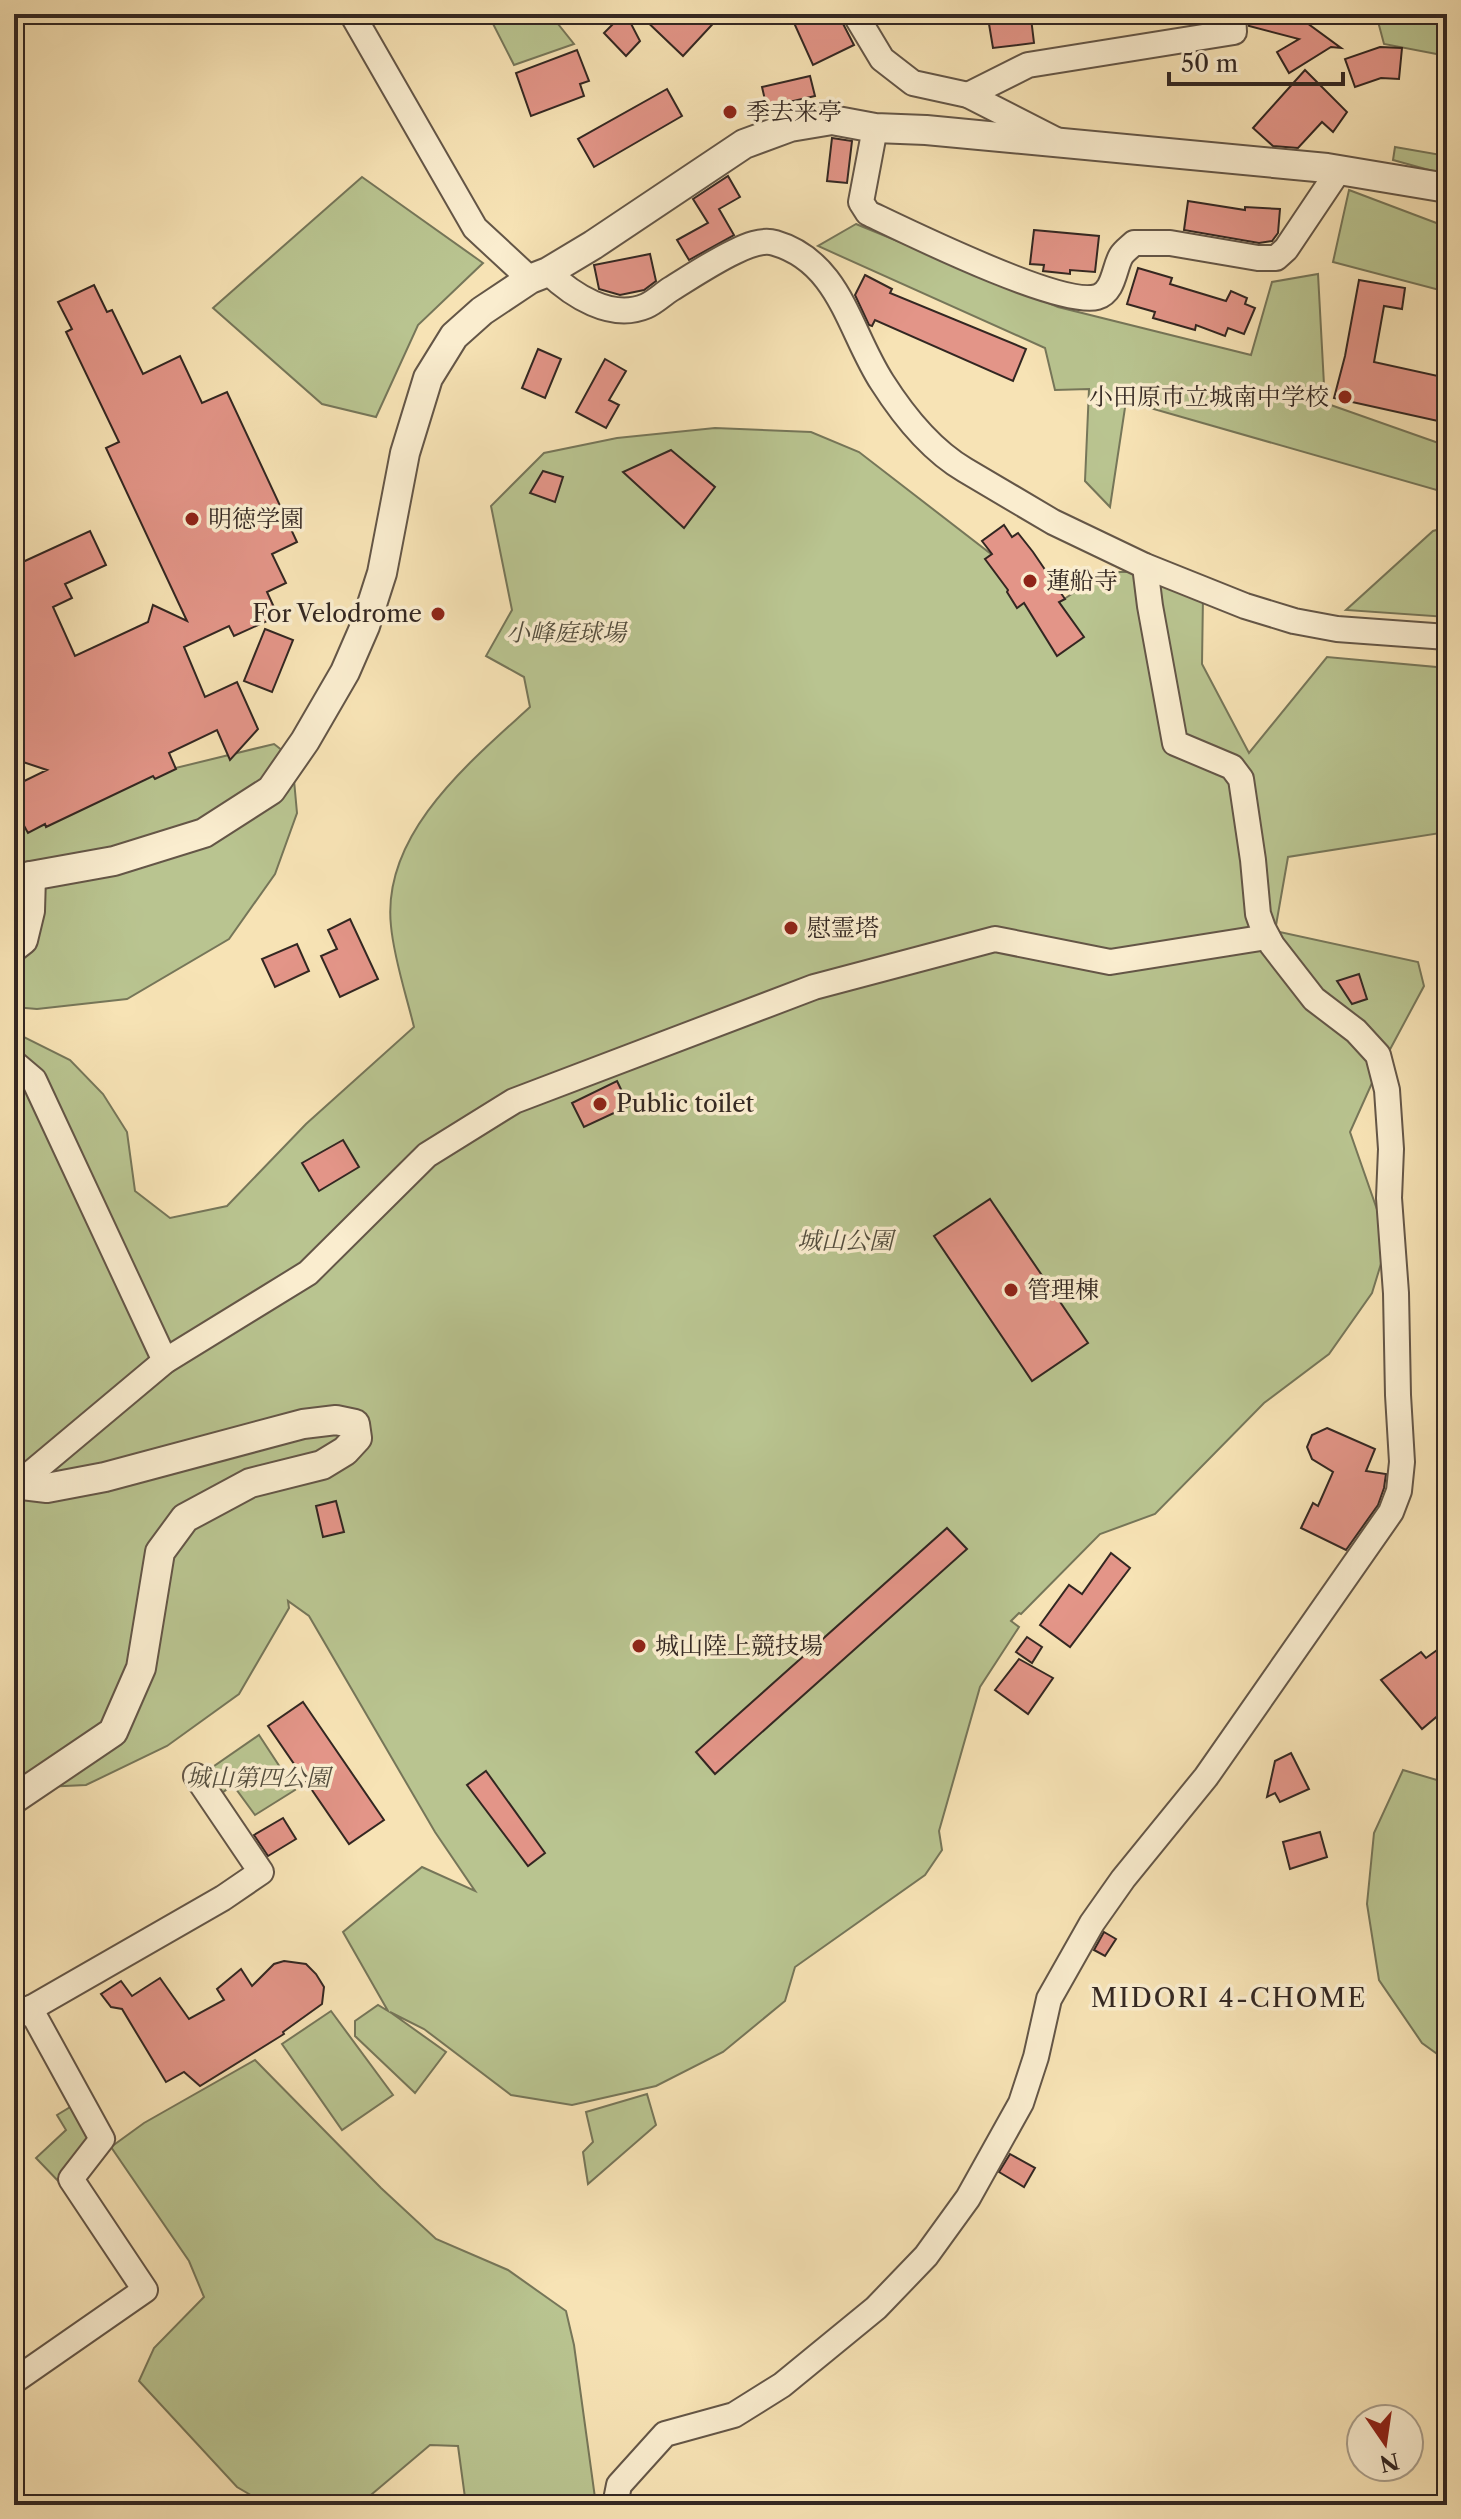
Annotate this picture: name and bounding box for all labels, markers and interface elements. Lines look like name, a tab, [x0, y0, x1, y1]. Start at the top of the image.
scale bar	[1169, 36, 1343, 86]
text: 50 m	[1181, 49, 1238, 78]
place label: 季去来亭	[746, 97, 842, 126]
marker: 季去来亭	[721, 103, 739, 121]
place label: 小田原市立城南中学校	[1089, 382, 1329, 411]
marker: 小田原市立城南中学校	[1336, 388, 1354, 406]
place label: 明徳学園	[208, 504, 304, 533]
marker: 明徳学園	[183, 510, 201, 528]
place label: 蓮船寺	[1046, 566, 1118, 595]
marker: 蓮船寺	[1021, 572, 1039, 590]
place label: For Velodrome	[252, 599, 422, 628]
marker: For Velodrome	[429, 605, 447, 623]
park label: 小峰庭球場	[506, 618, 628, 647]
place label: 慰霊塔	[807, 913, 879, 942]
marker: 慰霊塔	[782, 919, 800, 937]
place label: Public toilet	[616, 1089, 755, 1118]
marker: Public toilet	[591, 1095, 609, 1113]
park label: 城山公園	[797, 1226, 897, 1255]
place label: 管理棟	[1027, 1275, 1099, 1304]
marker: 管理棟	[1002, 1281, 1020, 1299]
place label: 城山陸上競技場	[655, 1631, 823, 1660]
marker: 城山陸上競技場	[630, 1637, 648, 1655]
park label: 城山第四公園	[186, 1763, 334, 1792]
district label: MIDORI 4-CHOME	[1091, 1982, 1367, 2014]
north arrow	[1345, 2403, 1425, 2483]
text: N	[1377, 2447, 1402, 2477]

